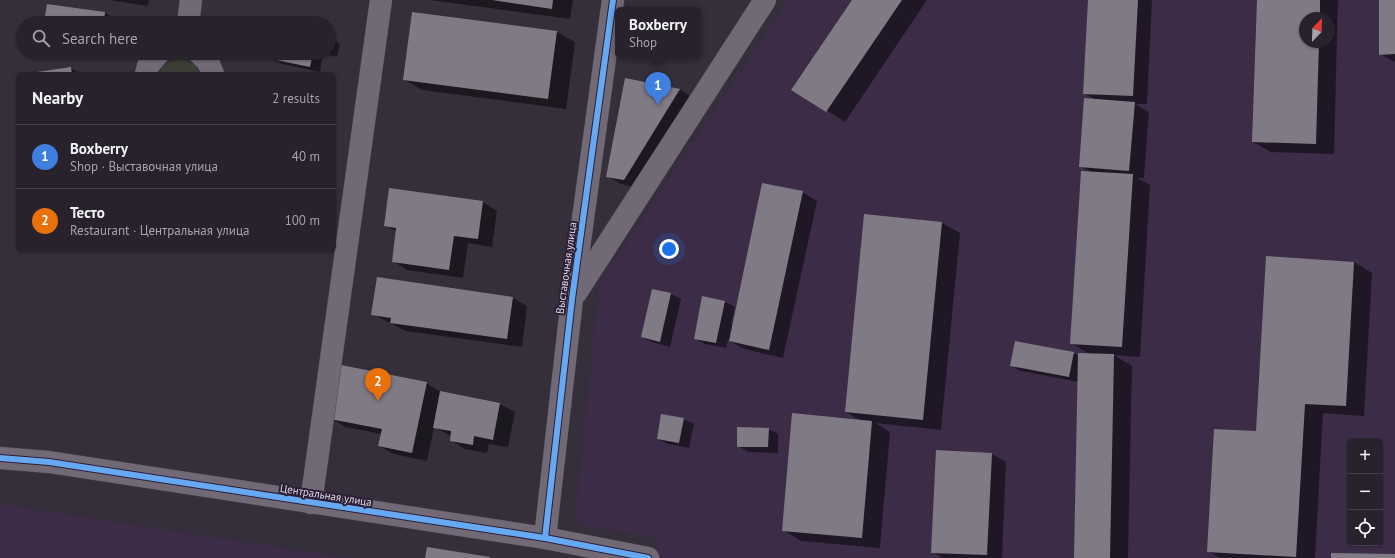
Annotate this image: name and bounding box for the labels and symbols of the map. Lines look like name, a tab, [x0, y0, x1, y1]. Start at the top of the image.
north arrow	[1299, 12, 1335, 48]
pin: 1	[645, 72, 671, 105]
street label: Выставочная улица	[553, 221, 579, 315]
your location	[659, 239, 679, 259]
pin: 2	[365, 368, 391, 401]
street label: Центральная улица	[279, 481, 373, 509]

